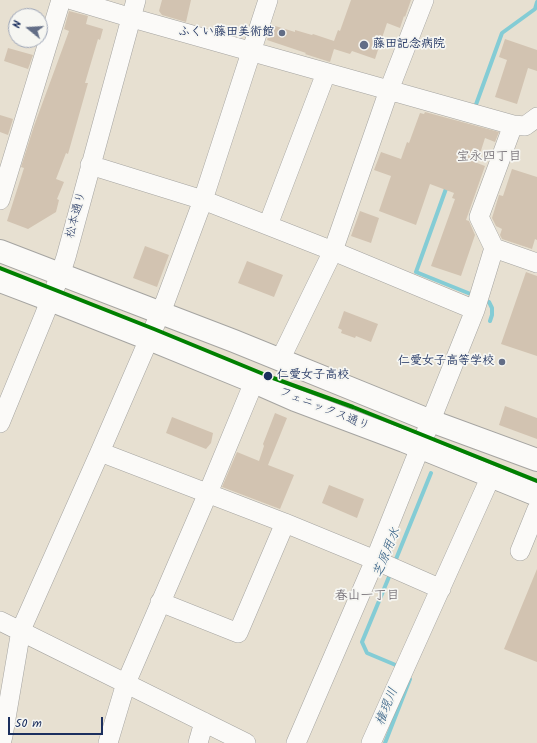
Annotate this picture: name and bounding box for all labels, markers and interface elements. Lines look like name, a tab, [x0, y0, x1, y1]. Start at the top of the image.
north arrow	[8, 8, 48, 48]
text: N	[8, 19, 27, 31]
place label: ふくい藤田美術館	[178, 26, 274, 40]
marker: ふくい藤田美術館	[277, 28, 287, 38]
place label: 藤田記念病院	[373, 38, 445, 52]
marker: 藤田記念病院	[358, 39, 370, 51]
district label: 宝永四丁目	[457, 150, 521, 166]
street label: 松本通り	[64, 190, 90, 240]
place label: 仁愛女子高等学校	[398, 355, 494, 369]
marker: 仁愛女子高等学校	[497, 357, 507, 367]
place label: 仁愛女子高校	[277, 369, 349, 383]
marker: 仁愛女子高校	[262, 370, 274, 382]
street label: フェニックス通り	[277, 385, 371, 435]
water label: 芝原用水	[371, 526, 405, 580]
district label: 春山一丁目	[335, 589, 399, 605]
water label: 権現川	[373, 686, 403, 728]
scale bar	[10, 709, 105, 735]
text: 50 m	[15, 714, 42, 733]

